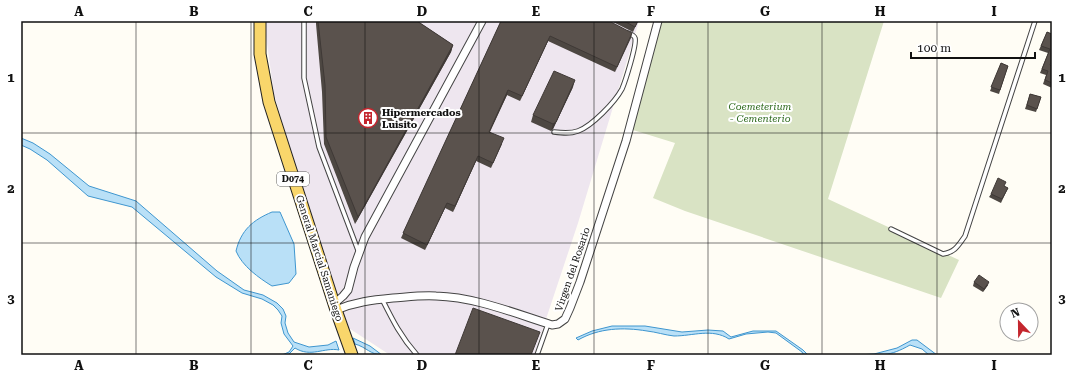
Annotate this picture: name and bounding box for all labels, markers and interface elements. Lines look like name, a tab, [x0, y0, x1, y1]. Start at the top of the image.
text: A	[74, 4, 84, 19]
text: B	[189, 4, 199, 19]
text: C	[303, 4, 313, 19]
text: D	[417, 4, 427, 19]
text: E	[532, 4, 540, 19]
text: F	[647, 4, 655, 19]
text: G	[760, 4, 770, 19]
text: H	[875, 4, 886, 19]
text: I	[991, 4, 997, 19]
scale bar	[911, 34, 1035, 60]
text: 100 m	[917, 41, 951, 55]
text: 1	[7, 70, 15, 85]
text: 1	[1058, 70, 1066, 85]
park label: Coemeterium - Cementerio	[729, 101, 792, 124]
building icon: Hipermercados Luisito	[357, 107, 379, 129]
place label: Hipermercados Luisito	[382, 107, 461, 130]
road number: D074	[277, 172, 309, 186]
text: 2	[7, 181, 15, 196]
text: 2	[1058, 181, 1066, 196]
street label: General Marcial Samaniego	[294, 194, 345, 323]
street label: Virgen del Rosario	[553, 226, 592, 313]
text: 3	[7, 291, 15, 306]
text: 3	[1058, 291, 1066, 306]
north arrow	[999, 302, 1039, 342]
text: N	[1009, 305, 1022, 321]
text: A	[74, 358, 84, 373]
text: B	[189, 358, 199, 373]
text: C	[303, 358, 313, 373]
text: D	[417, 358, 427, 373]
text: E	[532, 358, 540, 373]
text: F	[647, 358, 655, 373]
text: G	[760, 358, 770, 373]
text: H	[875, 358, 886, 373]
text: I	[991, 358, 997, 373]

